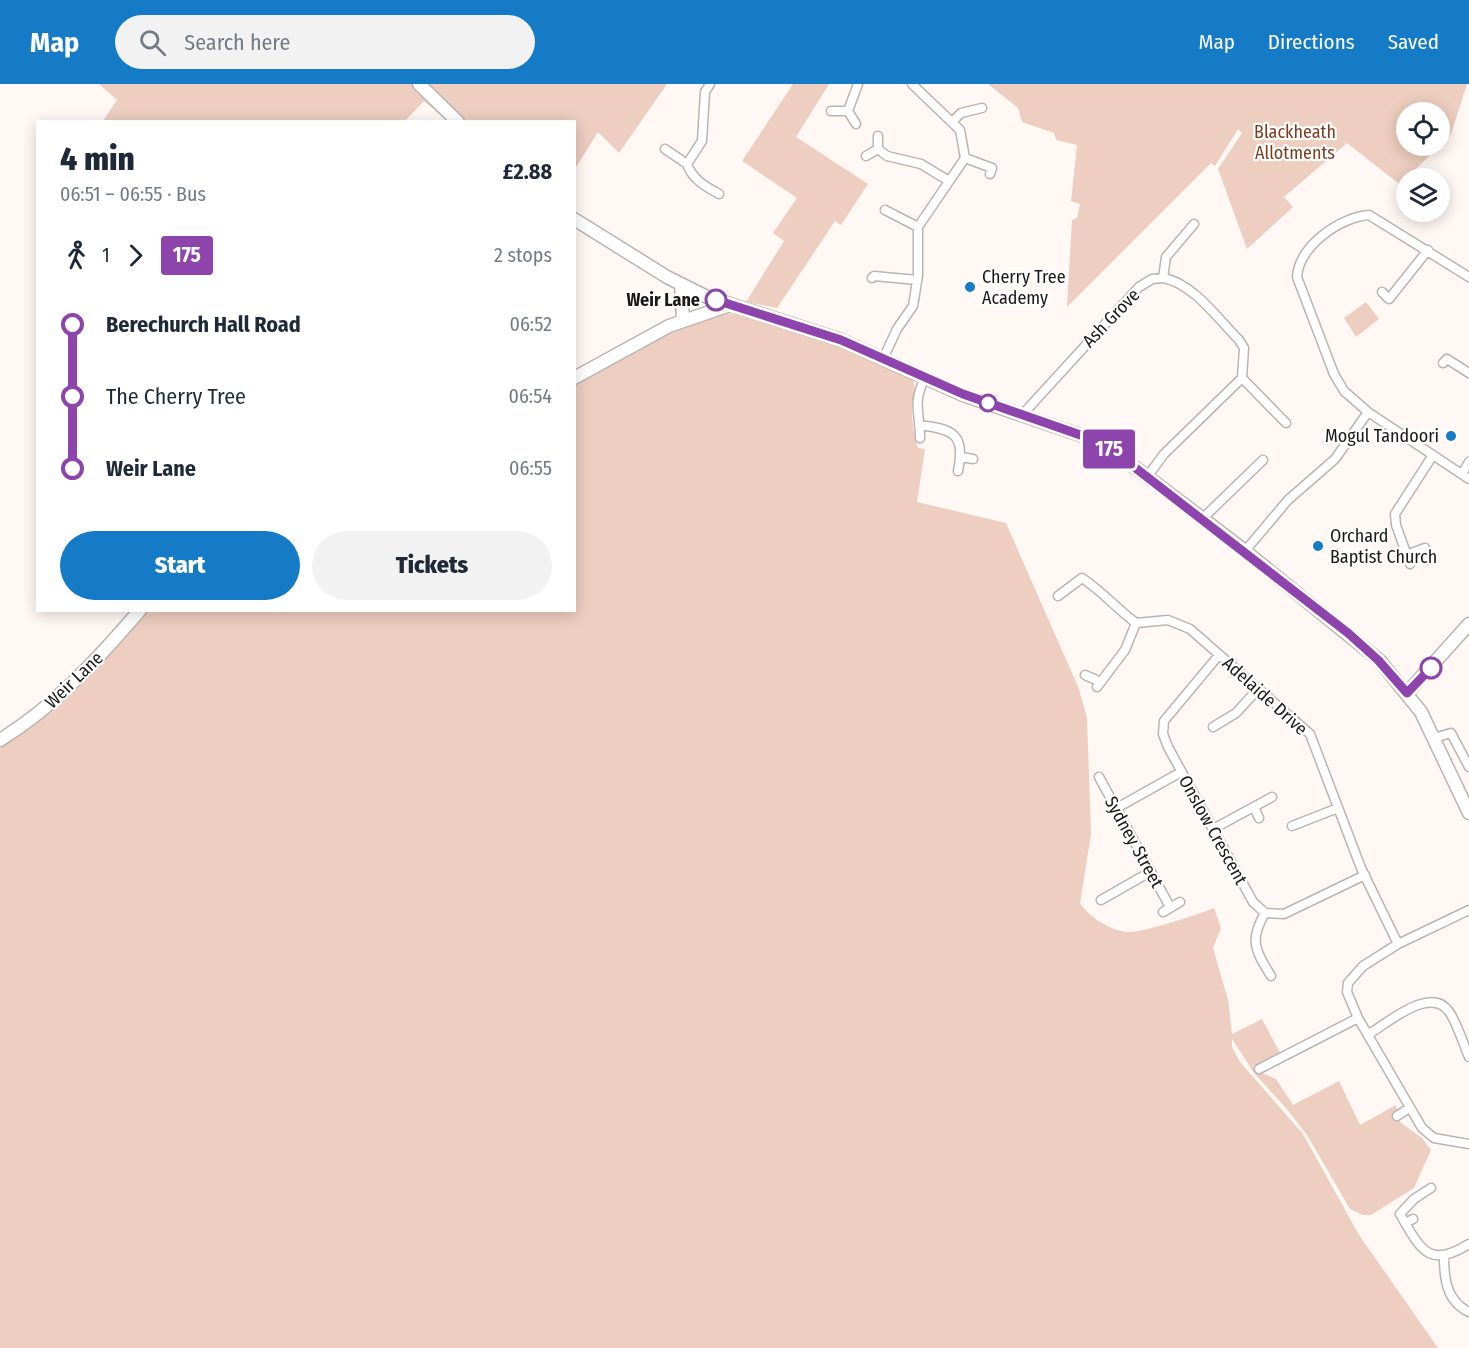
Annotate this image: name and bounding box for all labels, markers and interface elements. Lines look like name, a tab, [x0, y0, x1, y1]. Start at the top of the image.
search box	[115, 15, 535, 69]
text: Map	[30, 26, 79, 59]
icon: search	[136, 26, 169, 59]
text: Search here	[184, 29, 290, 56]
text: Map	[1198, 29, 1235, 55]
text: Directions	[1268, 29, 1355, 55]
text: Saved	[1388, 29, 1439, 55]
map controls	[1396, 102, 1450, 222]
button: locate	[1396, 102, 1450, 156]
park label: Blackheath Allotments	[1254, 121, 1336, 164]
text: 4 min	[60, 139, 135, 179]
text: £2.88	[503, 158, 552, 185]
button: layers	[1396, 168, 1450, 222]
text: 06:51 – 06:55 · Bus	[60, 182, 206, 206]
icon: walk	[60, 239, 93, 272]
icon: forward	[119, 239, 152, 272]
text: 175	[173, 242, 201, 268]
text: 1	[102, 243, 110, 267]
text: 2 stops	[494, 243, 552, 267]
place label: Cherry Tree Academy	[982, 266, 1066, 309]
marker: Cherry Tree Academy	[963, 280, 977, 294]
street label: Ash Grove	[1078, 284, 1144, 352]
place label: Weir Lane	[626, 289, 700, 311]
marker: Weir Lane	[705, 289, 727, 311]
text: Berechurch Hall Road	[106, 311, 301, 338]
text: 06:52	[510, 312, 552, 336]
text: The Cherry Tree	[106, 383, 246, 410]
text: 06:54	[508, 384, 552, 408]
unlabelled marker	[979, 394, 997, 412]
place label: Mogul Tandoori	[1325, 425, 1439, 447]
marker: Mogul Tandoori	[1444, 429, 1458, 443]
line badge: 175	[1074, 430, 1144, 469]
text: 175	[1095, 436, 1123, 462]
text: Weir Lane	[106, 455, 196, 482]
text: 06:55	[509, 456, 552, 480]
place label: Orchard Baptist Church	[1330, 525, 1437, 568]
button: Start	[60, 531, 300, 600]
button: Tickets	[312, 531, 552, 600]
marker: Orchard Baptist Church	[1311, 539, 1325, 553]
street label: Weir Lane	[40, 647, 108, 713]
street label: Adelaide Drive	[1218, 652, 1312, 740]
unlabelled marker	[1420, 657, 1442, 679]
street label: Onslow Crescent	[1174, 772, 1252, 889]
street label: Sydney Street	[1100, 792, 1168, 892]

